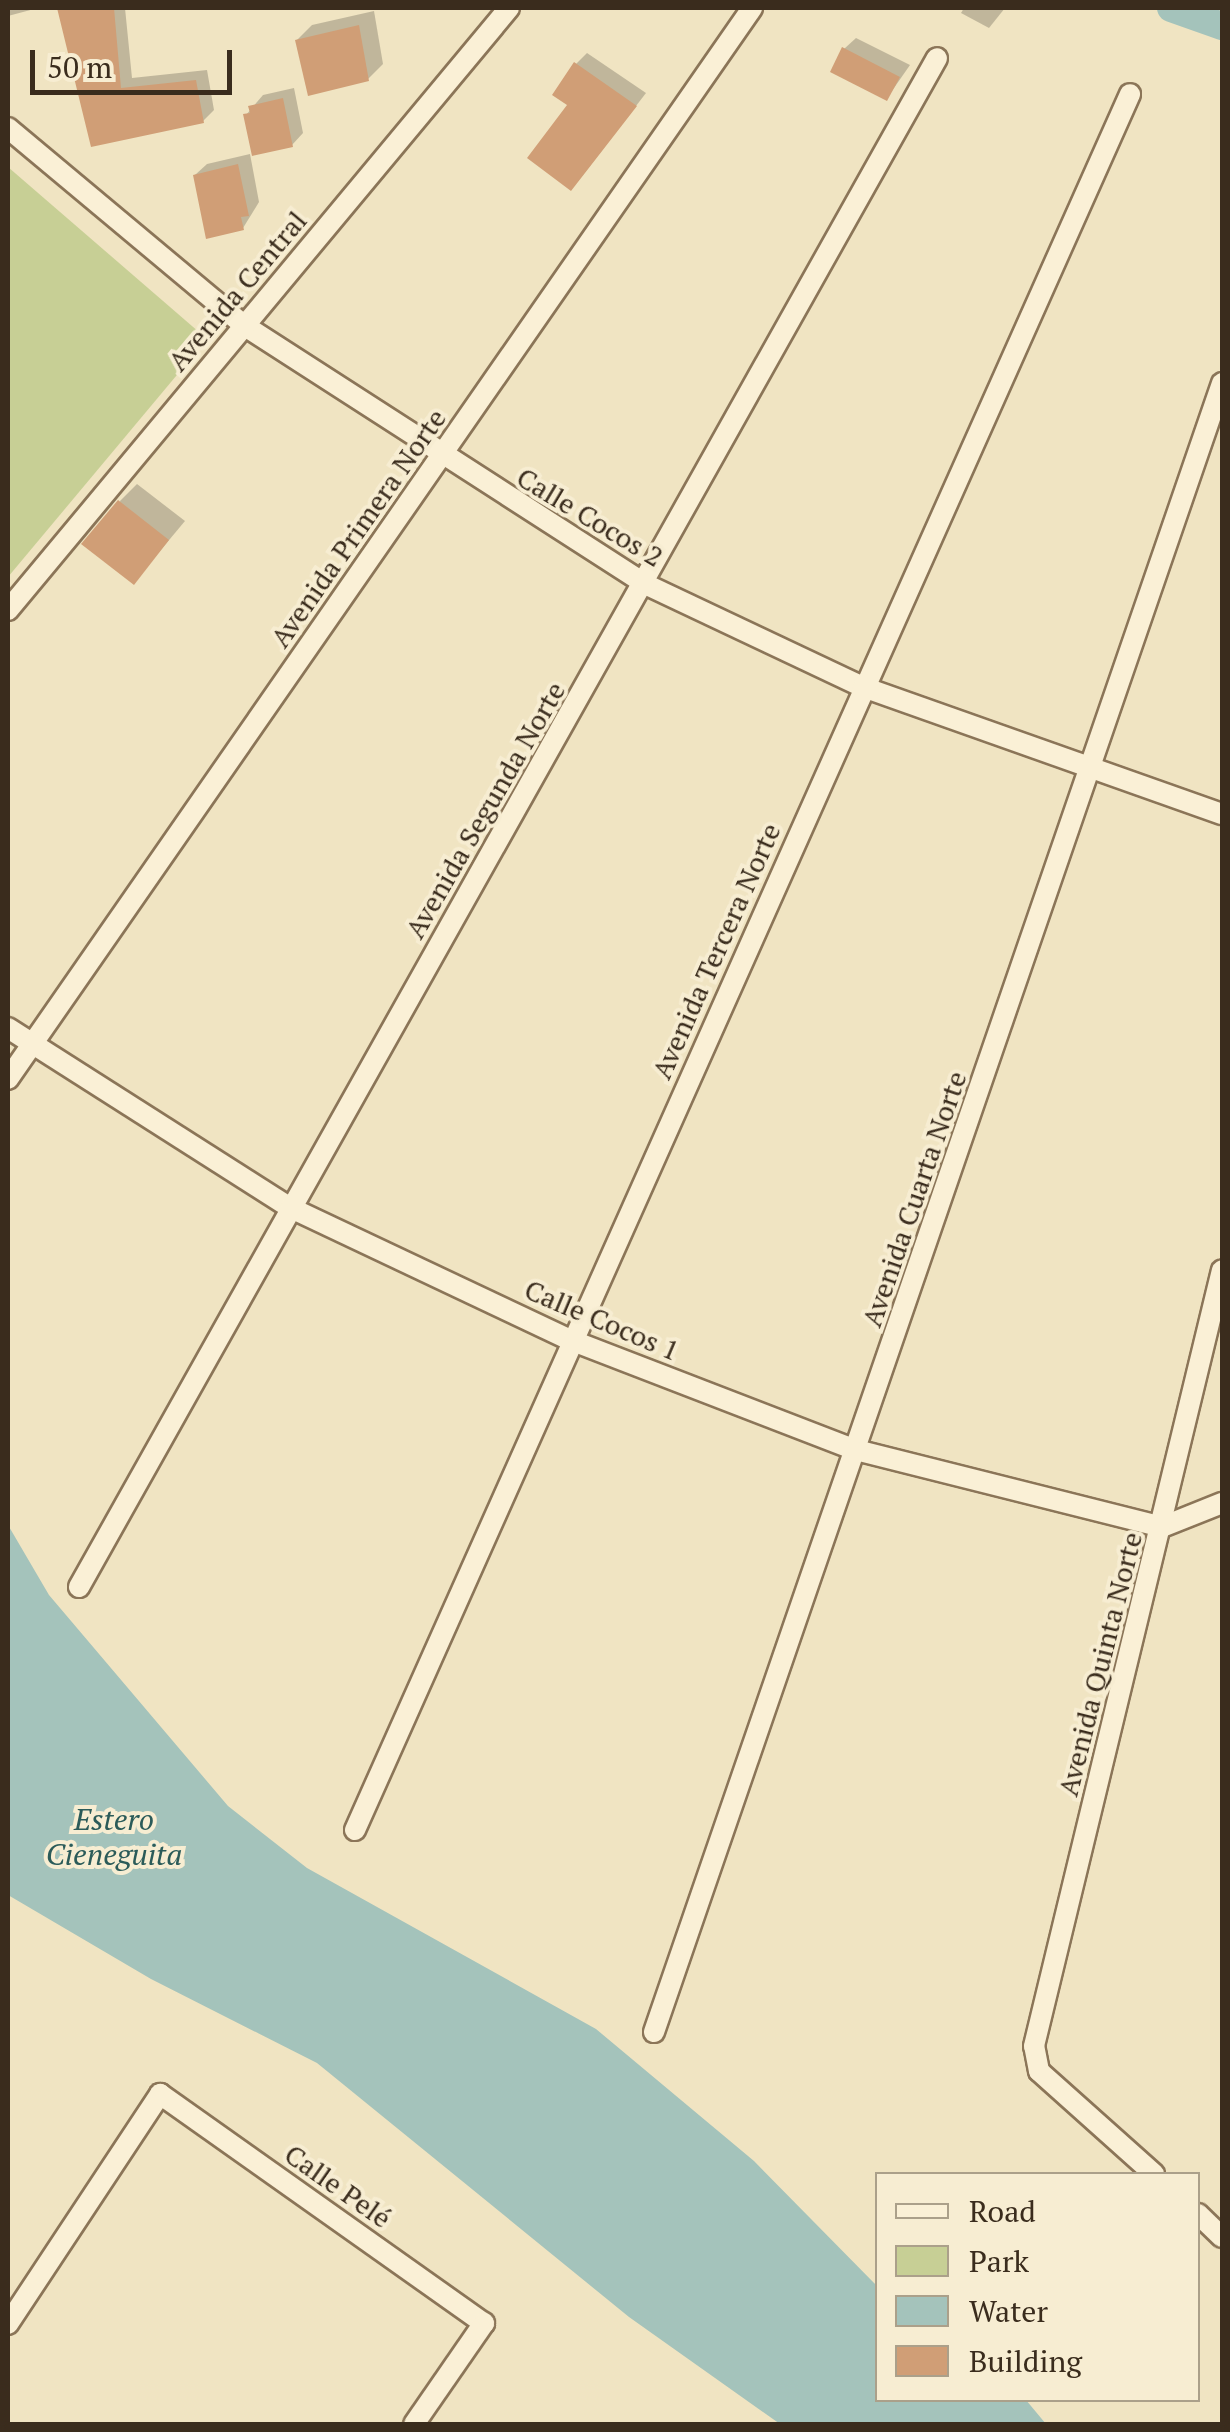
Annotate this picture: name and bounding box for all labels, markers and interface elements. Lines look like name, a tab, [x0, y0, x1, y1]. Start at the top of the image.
scale bar	[35, 30, 238, 92]
text: 50 m	[47, 47, 112, 87]
street label: Avenida Central	[160, 204, 314, 378]
street label: Avenida Primera Norte	[263, 402, 453, 654]
street label: Calle Cocos 2	[511, 460, 669, 574]
street label: Avenida Segunda Norte	[398, 676, 572, 944]
street label: Avenida Tercera Norte	[644, 818, 788, 1084]
street label: Avenida Cuarta Norte	[854, 1067, 974, 1331]
street label: Calle Cocos 1	[520, 1272, 684, 1368]
street label: Avenida Quinta Norte	[1051, 1529, 1149, 1799]
water label: Estero Cieneguita	[46, 1801, 182, 1872]
street label: Calle Pelé	[278, 2137, 398, 2235]
legend	[875, 2172, 1200, 2402]
text: Road	[969, 2191, 1036, 2231]
text: Park	[969, 2241, 1029, 2281]
text: Water	[969, 2291, 1048, 2331]
text: Building	[969, 2341, 1082, 2381]

